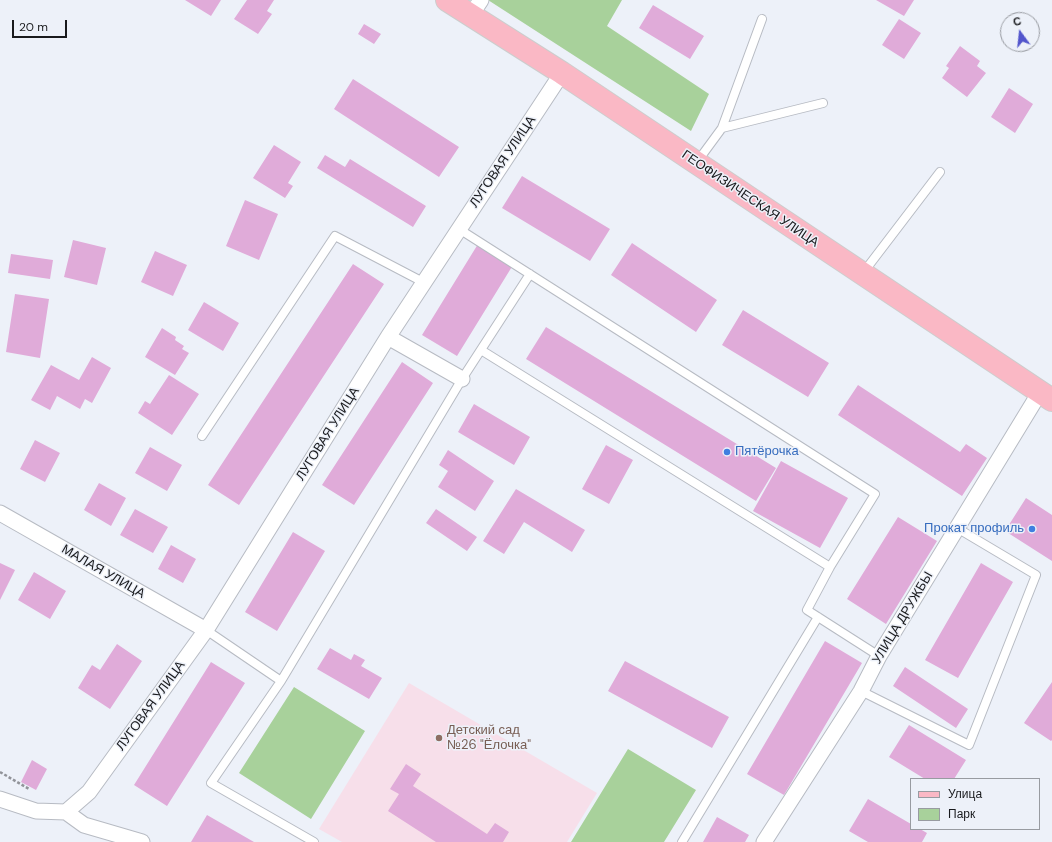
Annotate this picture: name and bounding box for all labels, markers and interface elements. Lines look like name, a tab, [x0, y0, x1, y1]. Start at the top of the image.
scale bar	[14, 12, 69, 38]
north arrow	[1000, 12, 1040, 52]
text: С	[1011, 14, 1023, 29]
text: 20 m	[19, 19, 48, 35]
street label: ЛУГОВАЯ УЛИЦА	[467, 113, 539, 211]
street label: ГЕОФИЗИЧЕСКАЯ УЛИЦА	[678, 147, 822, 251]
street label: ЛУГОВАЯ УЛИЦА	[293, 385, 363, 483]
place label: Пятёрочка	[735, 444, 799, 460]
marker: Пятёрочка	[722, 447, 732, 457]
place label: Прокат профиль	[924, 521, 1024, 537]
marker: Прокат профиль	[1027, 524, 1037, 534]
street label: МАЛАЯ УЛИЦА	[58, 542, 148, 602]
street label: УЛИЦА ДРУЖБЫ	[869, 569, 937, 667]
street label: ЛУГОВАЯ УЛИЦА	[113, 658, 189, 754]
place label: Детский сад №26 "Ёлочка"	[447, 723, 531, 754]
marker: Детский сад №26 "Ёлочка"	[434, 733, 444, 743]
legend	[910, 778, 1040, 830]
text: Улица	[948, 786, 982, 802]
text: Парк	[948, 806, 975, 822]

